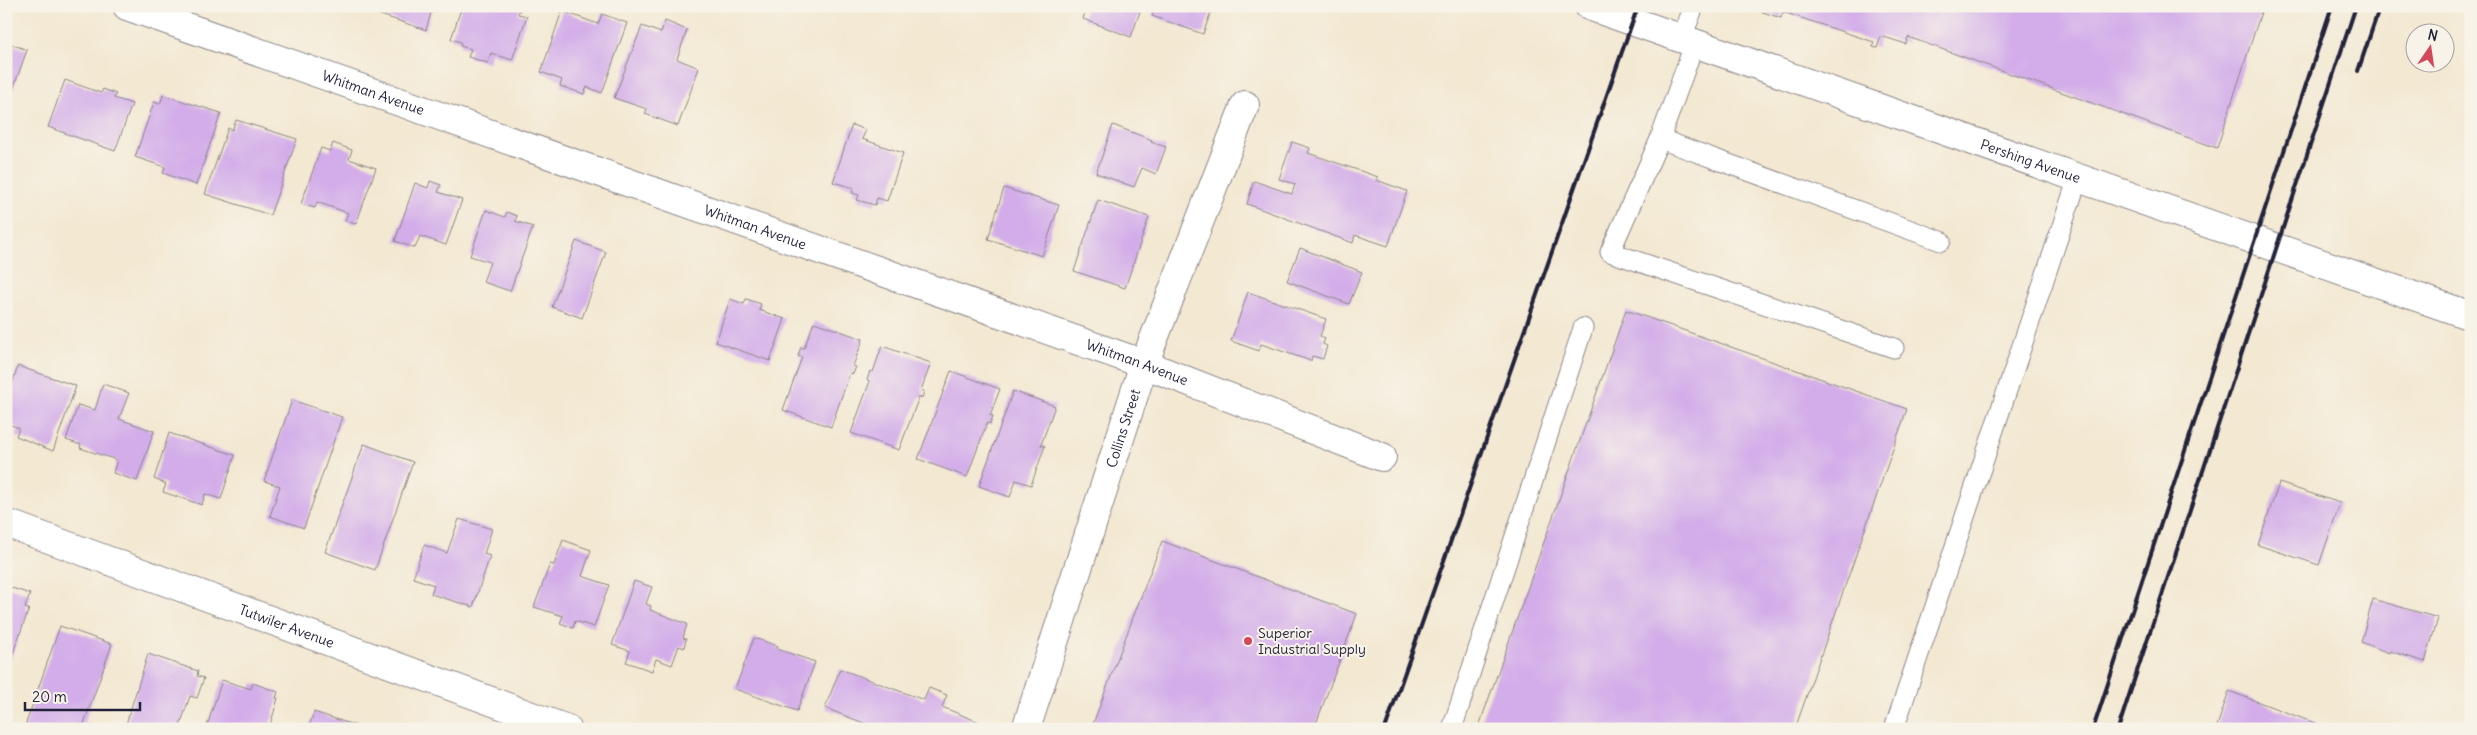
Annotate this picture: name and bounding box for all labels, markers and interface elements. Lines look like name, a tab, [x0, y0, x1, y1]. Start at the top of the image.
north arrow	[2404, 22, 2454, 72]
text: N	[2426, 25, 2440, 45]
street label: Whitman Avenue	[320, 66, 427, 119]
street label: Pershing Avenue	[1978, 135, 2083, 187]
street label: Whitman Avenue	[702, 201, 809, 253]
street label: Whitman Avenue	[1084, 335, 1191, 389]
street label: Collins Street	[1102, 386, 1144, 470]
street label: Tutwiler Avenue	[237, 600, 337, 652]
place label: Superior Industrial Supply	[1258, 624, 1366, 658]
marker: Superior Industrial Supply	[1242, 635, 1254, 647]
scale bar	[25, 680, 140, 712]
text: 20 m	[32, 687, 67, 706]

